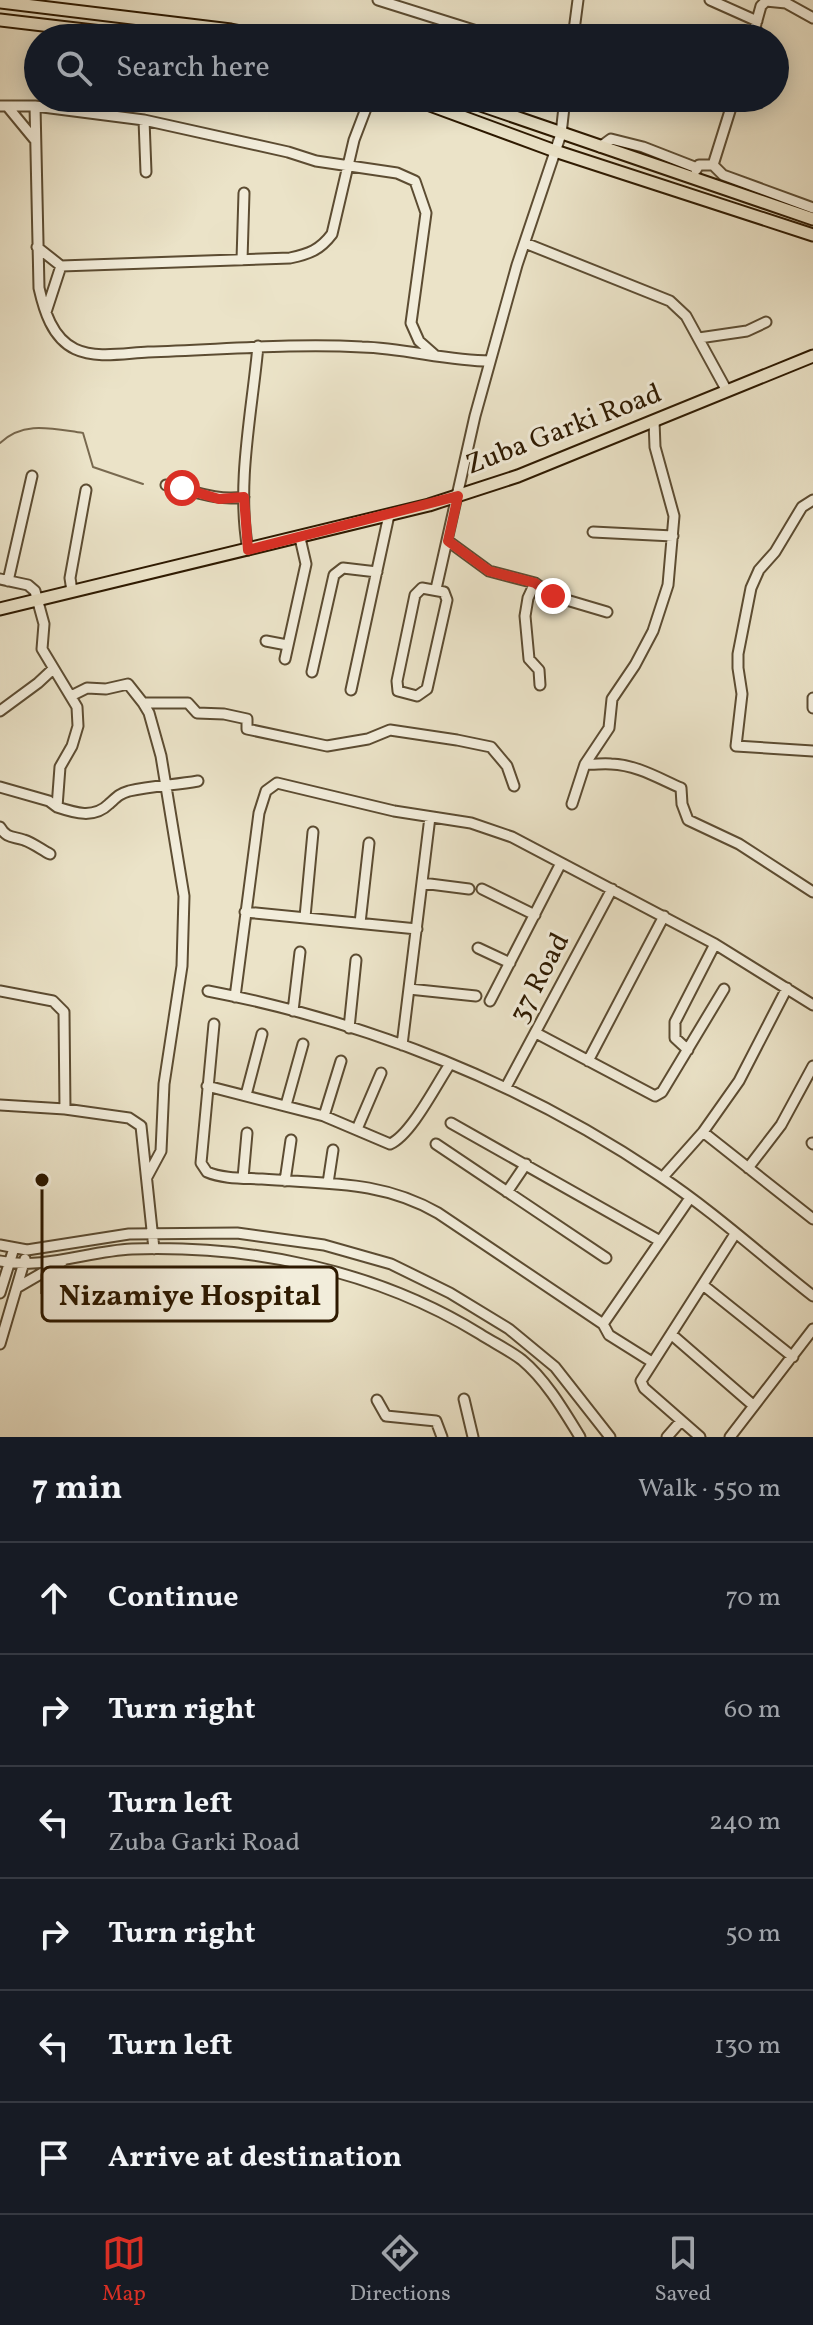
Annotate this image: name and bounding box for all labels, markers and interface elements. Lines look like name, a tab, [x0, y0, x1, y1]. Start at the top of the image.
search box	[24, 24, 789, 112]
icon: search	[52, 46, 96, 90]
text: Search here	[116, 47, 270, 89]
street label: Zuba Garki Road	[460, 375, 668, 485]
route start	[164, 470, 200, 506]
route end	[535, 578, 571, 614]
street label: 37 Road	[500, 926, 580, 1030]
callout: Nizamiye Hospital	[42, 1267, 337, 1321]
text: Nizamiye Hospital	[59, 1276, 321, 1318]
text: 7 min	[32, 1466, 122, 1513]
text: Walk · 550 m	[638, 1471, 781, 1507]
icon: ahead	[32, 1576, 76, 1620]
text: Continue	[108, 1577, 239, 1619]
text: 70 m	[726, 1580, 781, 1616]
icon: right	[32, 1688, 76, 1732]
text: Turn right	[108, 1689, 256, 1731]
text: 60 m	[724, 1692, 781, 1728]
text: Turn left	[108, 1783, 232, 1825]
icon: left	[32, 1800, 76, 1844]
text: 240 m	[709, 1804, 781, 1840]
text: Zuba Garki Road	[108, 1825, 300, 1861]
icon: right	[32, 1912, 76, 1956]
text: Turn right	[108, 1913, 256, 1955]
text: 50 m	[725, 1916, 781, 1952]
icon: left	[32, 2024, 76, 2068]
text: Turn left	[108, 2025, 232, 2067]
text: 130 m	[714, 2028, 781, 2064]
icon: arrive	[32, 2136, 76, 2180]
text: Arrive at destination	[108, 2137, 402, 2179]
tab: Map	[102, 2231, 146, 2310]
tab: Directions	[350, 2231, 451, 2310]
tab: Saved	[654, 2231, 711, 2310]

